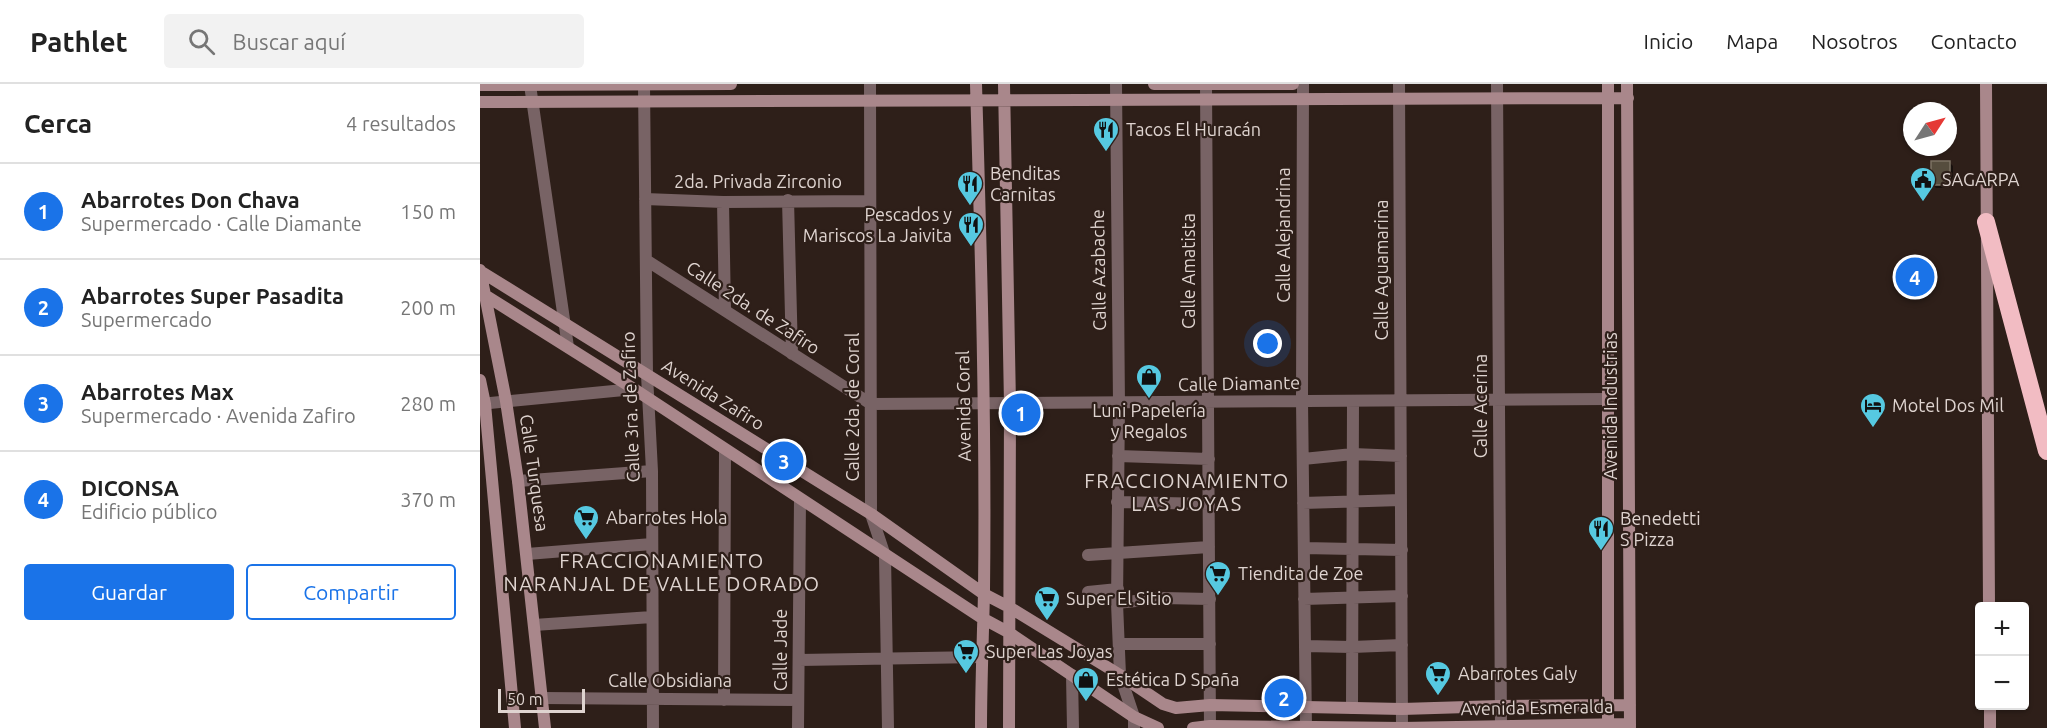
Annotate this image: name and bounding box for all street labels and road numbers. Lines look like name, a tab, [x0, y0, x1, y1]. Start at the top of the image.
street label: Calle Alejandrina	[1273, 167, 1293, 303]
street label: 2da. Privada Zirconio	[674, 171, 842, 191]
street label: Calle Aguamarina	[1371, 200, 1391, 340]
street label: Calle Azabache	[1087, 209, 1109, 331]
street label: Calle Amatista	[1178, 213, 1198, 329]
street label: Calle 2da. de Zafiro	[683, 257, 824, 358]
street label: Calle 3ra. de Zafiro	[617, 331, 643, 483]
street label: Calle 2da. de Coral	[842, 332, 862, 482]
street label: Avenida Industrias	[1600, 332, 1620, 480]
street label: Avenida Coral	[952, 350, 974, 462]
street label: Calle Acerina	[1470, 354, 1490, 458]
street label: Avenida Zafiro	[659, 355, 768, 434]
street label: Calle Diamante	[1178, 372, 1300, 394]
street label: Calle Turquesa	[517, 413, 553, 533]
street label: Calle Jade	[770, 609, 790, 691]
street label: Calle Obsidiana	[608, 670, 732, 690]
street label: Avenida Esmeralda	[1460, 696, 1613, 718]

